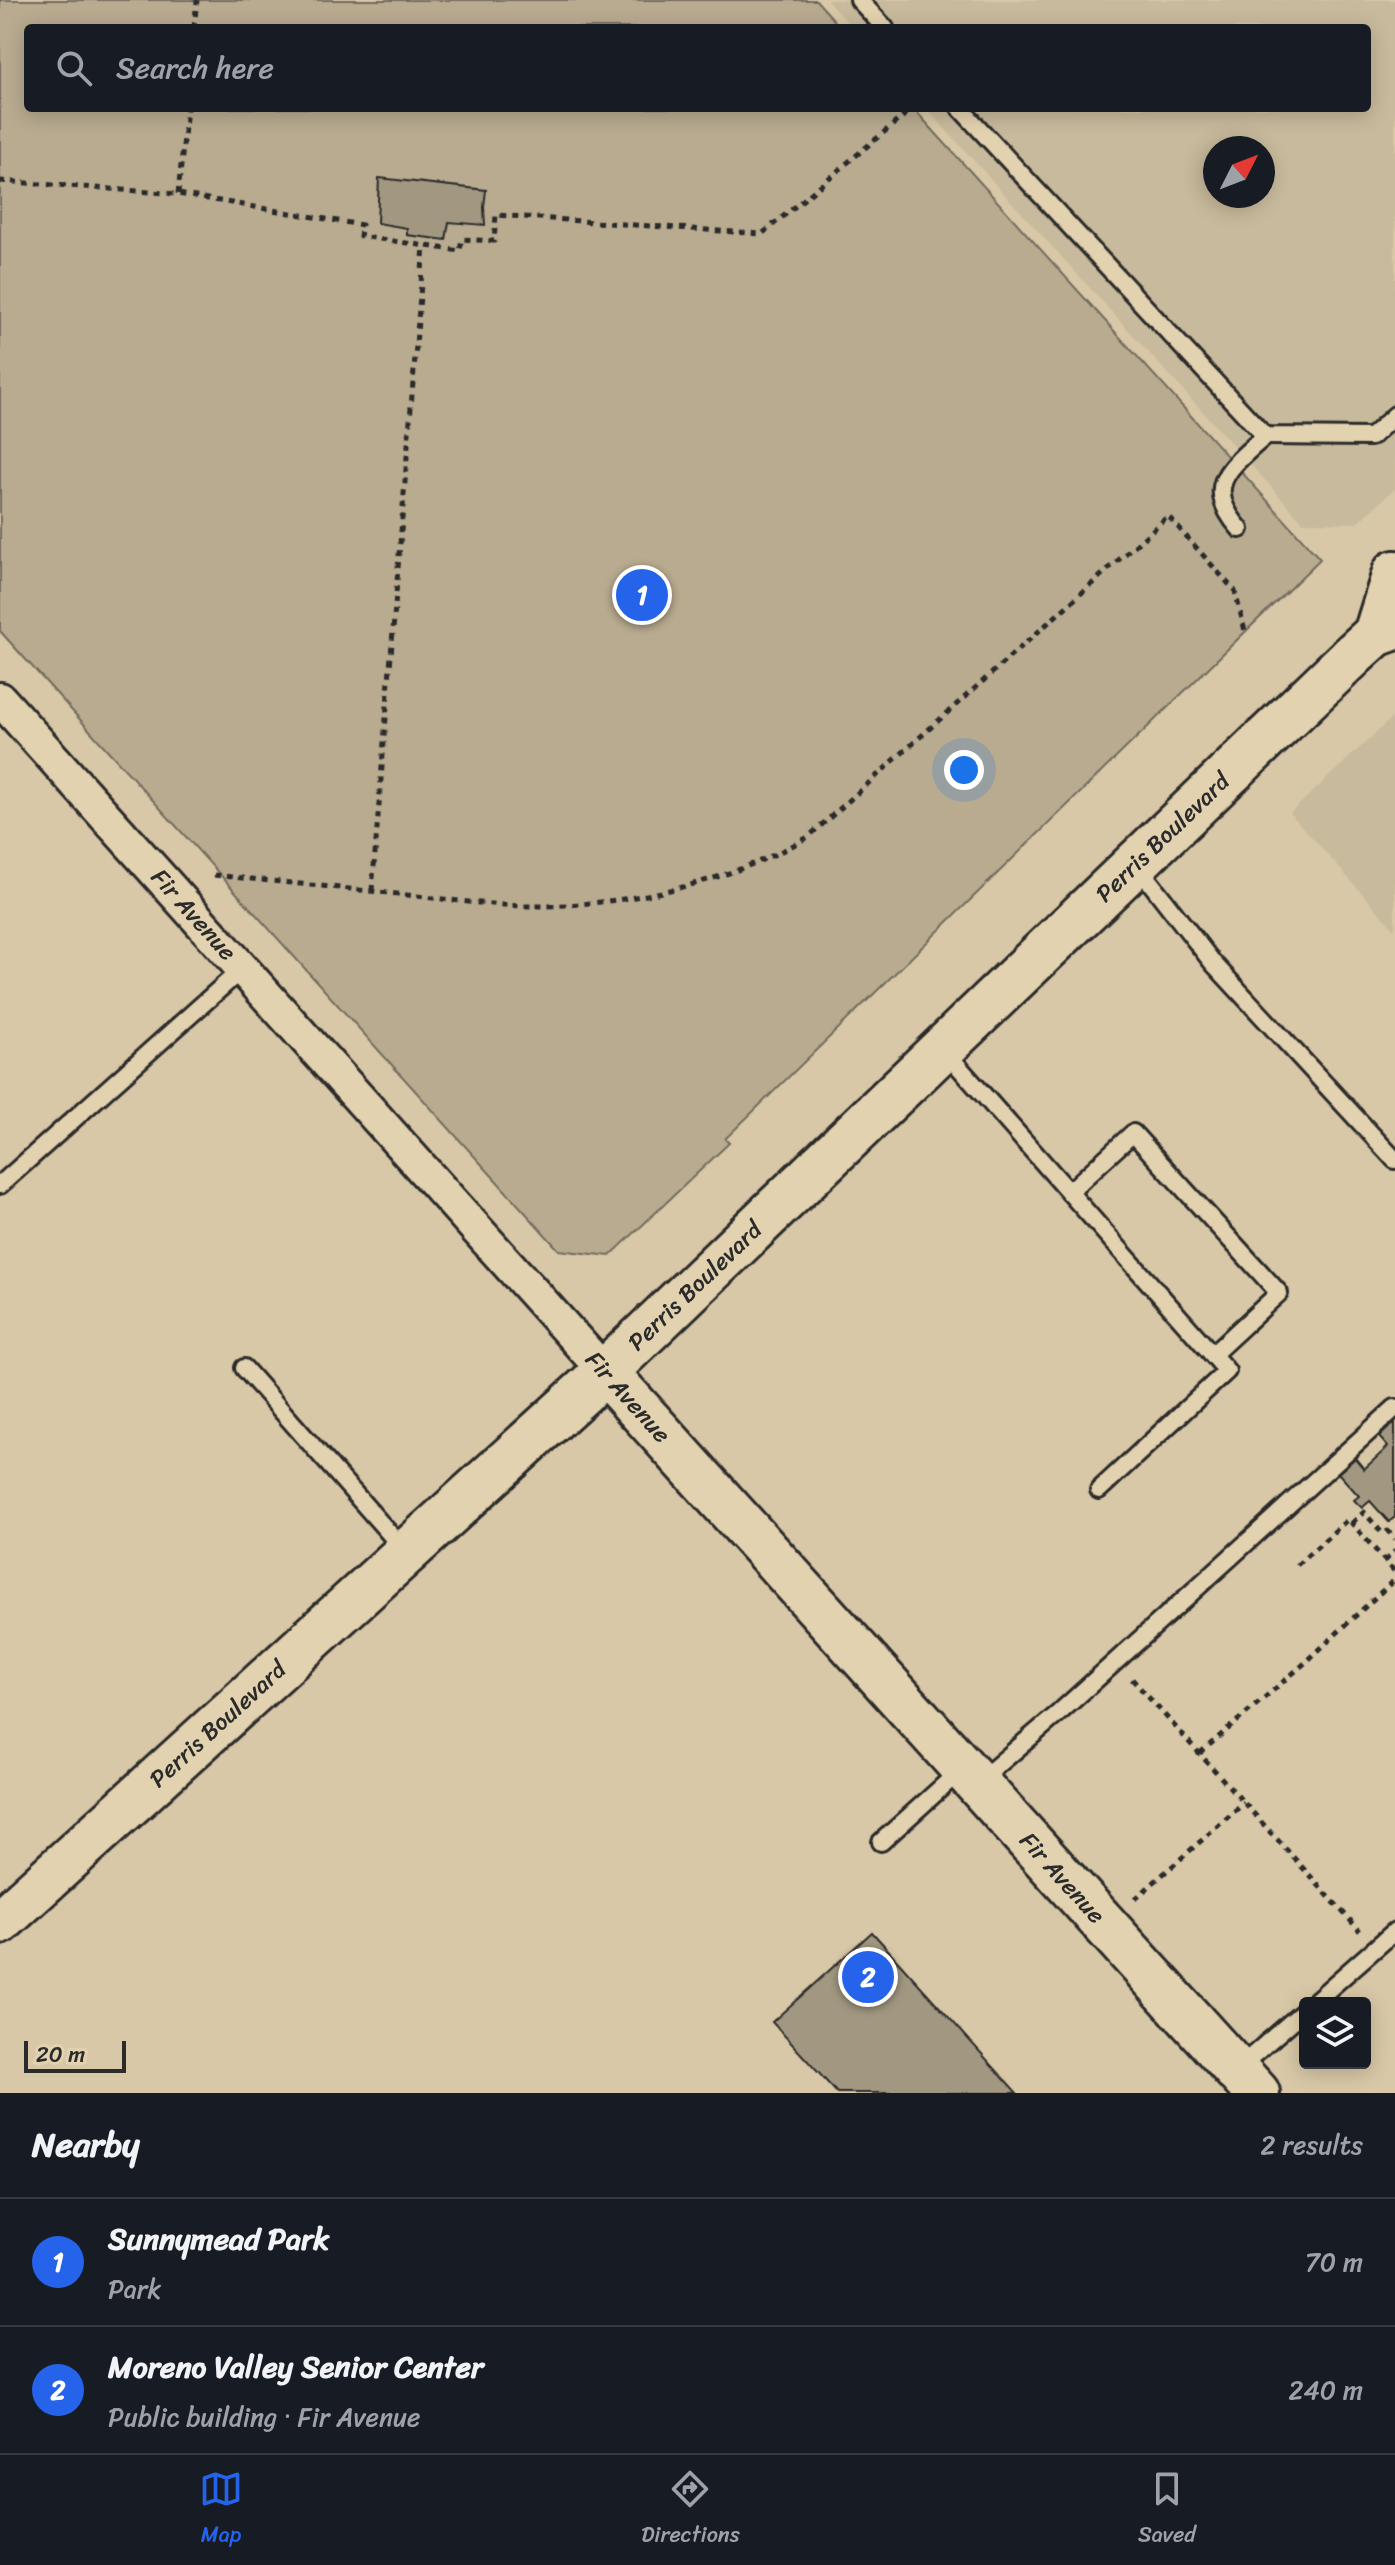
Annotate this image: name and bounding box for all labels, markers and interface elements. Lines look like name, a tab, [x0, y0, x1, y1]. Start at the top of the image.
search box	[24, 24, 1371, 112]
text: Search here	[116, 41, 274, 95]
icon: search	[52, 46, 96, 90]
north arrow	[1203, 136, 1275, 208]
pin: 1	[616, 565, 668, 625]
your location	[944, 750, 984, 790]
street label: Perris Boulevard	[1085, 760, 1242, 913]
street label: Fir Avenue	[140, 858, 247, 971]
street label: Perris Boulevard	[617, 1209, 774, 1361]
street label: Fir Avenue	[574, 1341, 682, 1453]
street label: Perris Boulevard	[139, 1649, 298, 1798]
street label: Fir Avenue	[1009, 1822, 1116, 1934]
pin: 2	[842, 1947, 894, 2007]
map controls	[1299, 1997, 1371, 2069]
button: layers	[1299, 1997, 1371, 2069]
text: 20 m	[36, 2035, 85, 2074]
scale bar	[24, 2037, 126, 2073]
text: Nearby	[32, 2115, 140, 2175]
text: 2 results	[1261, 2122, 1363, 2168]
text: Sunnymead Park	[108, 2212, 329, 2266]
text: 1	[52, 2239, 64, 2285]
text: 70 m	[1305, 2239, 1363, 2285]
text: Park	[108, 2266, 161, 2312]
text: Moreno Valley Senior Center	[108, 2340, 483, 2394]
text: 2	[50, 2367, 66, 2413]
text: 240 m	[1289, 2367, 1363, 2413]
text: Public building · Fir Avenue	[108, 2394, 420, 2440]
tab: Map	[199, 2467, 243, 2554]
tab: Directions	[641, 2467, 740, 2554]
tab: Saved	[1138, 2467, 1196, 2554]

